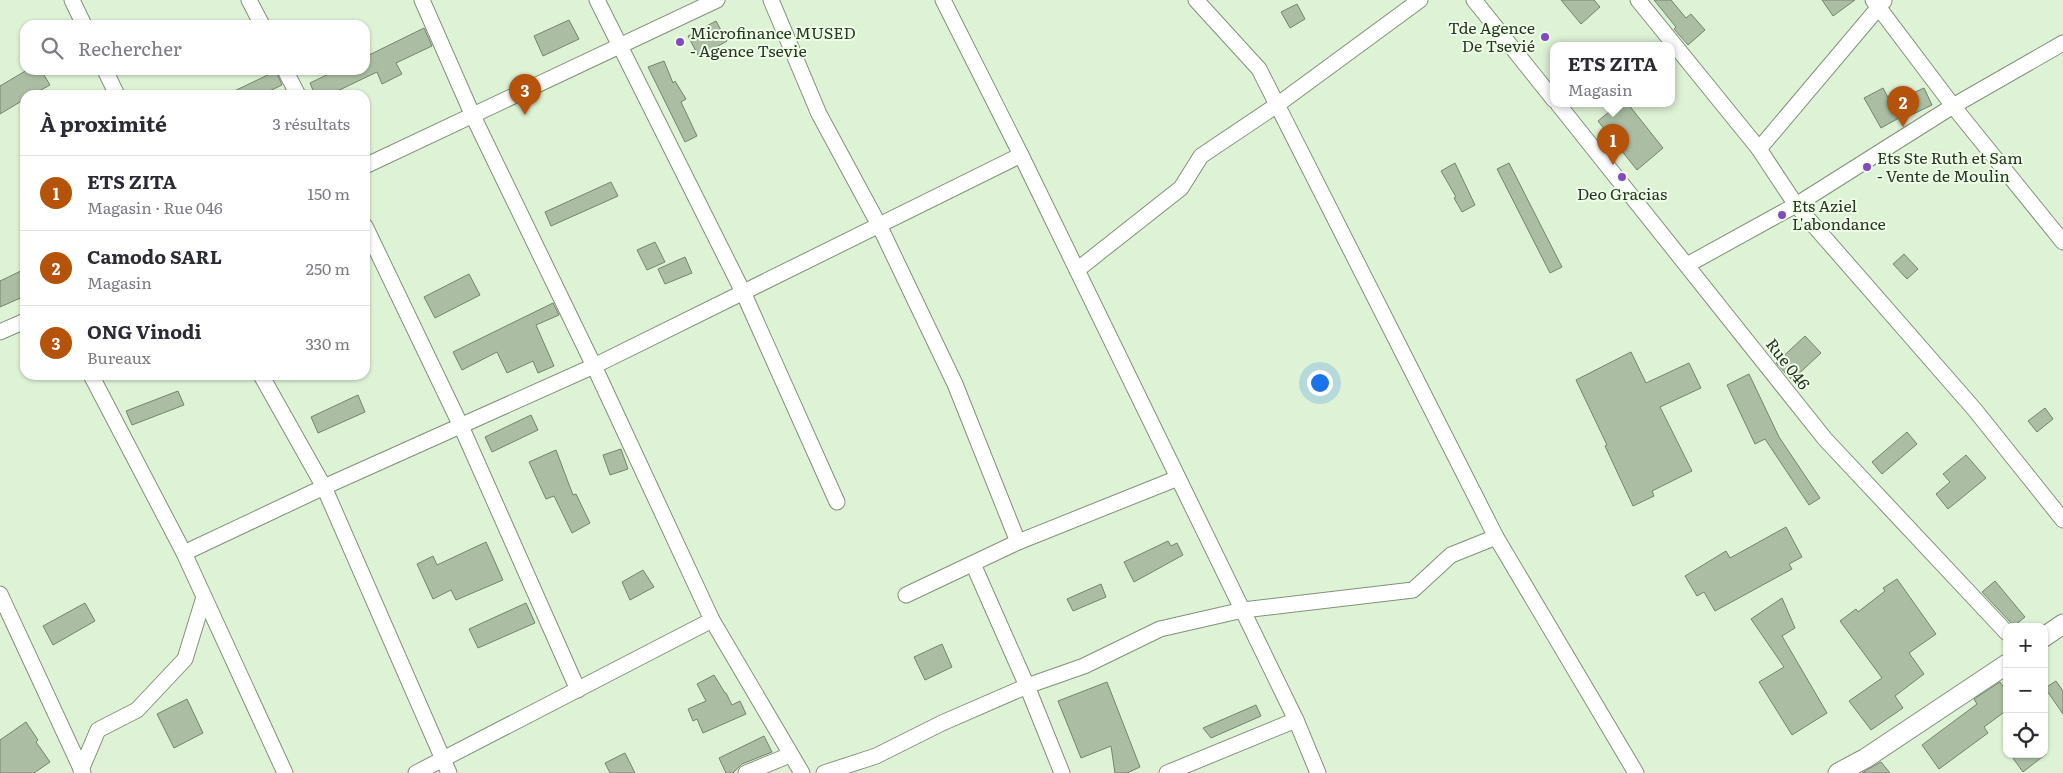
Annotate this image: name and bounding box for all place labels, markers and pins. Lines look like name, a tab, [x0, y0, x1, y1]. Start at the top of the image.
place label: Tde Agence De Tsevié	[1448, 15, 1535, 57]
place label: Microfinance MUSED - Agence Tsevie	[690, 20, 856, 62]
marker: Tde Agence De Tsevié	[1539, 31, 1551, 43]
marker: Microfinance MUSED - Agence Tsevie	[674, 36, 686, 48]
pin: 3	[509, 74, 541, 115]
pin: 2	[1887, 86, 1919, 127]
pin: 1	[1597, 124, 1629, 165]
place label: Ets Ste Ruth et Sam - Vente de Moulin	[1877, 145, 2023, 187]
marker: Ets Ste Ruth et Sam - Vente de Moulin	[1861, 161, 1873, 173]
marker: Deo Gracias	[1616, 171, 1628, 183]
place label: Deo Gracias	[1577, 181, 1667, 205]
place label: Ets Aziel L'abondance	[1792, 193, 1886, 235]
marker: Ets Aziel L'abondance	[1776, 209, 1788, 221]

